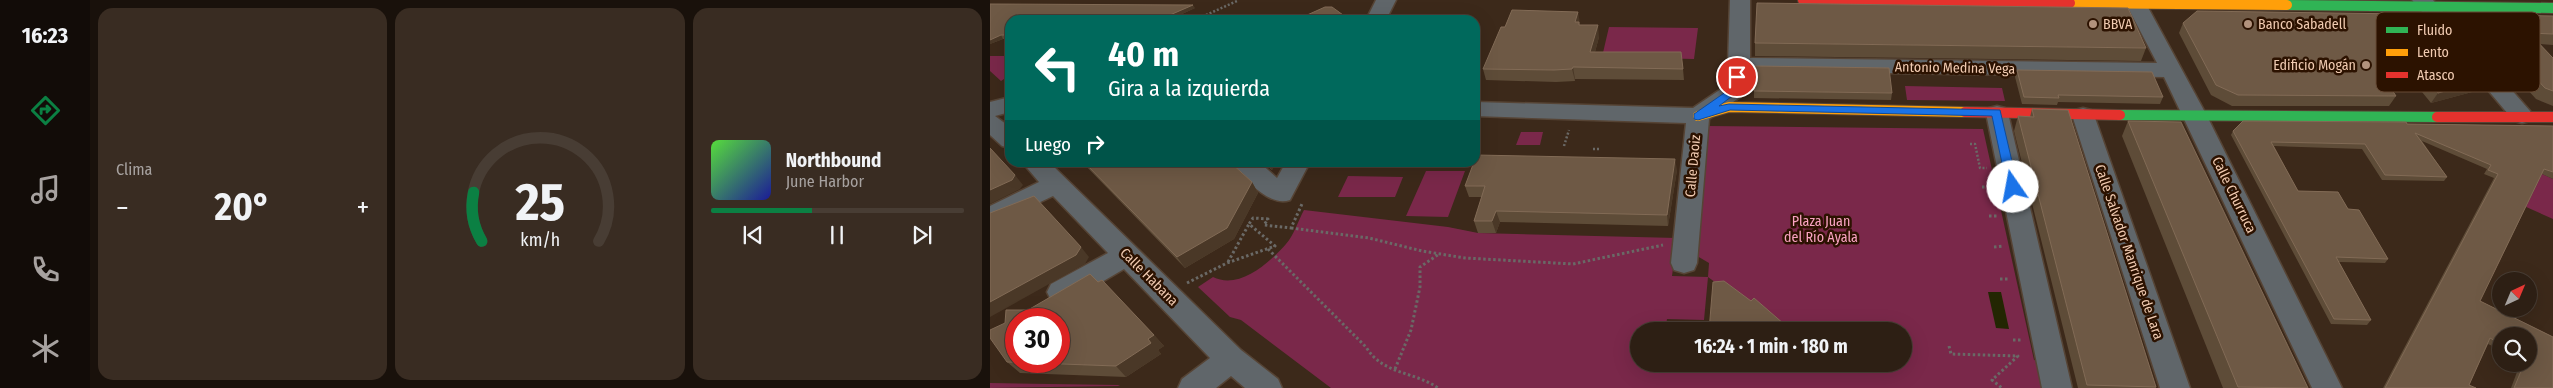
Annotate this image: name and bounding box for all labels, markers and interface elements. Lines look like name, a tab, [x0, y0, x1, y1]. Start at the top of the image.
legend	[2376, 12, 2540, 92]
place label: BBVA	[2103, 16, 2133, 33]
place label: Banco Sabadell	[2258, 16, 2346, 33]
marker: BBVA	[2087, 18, 2099, 30]
marker: Banco Sabadell	[2242, 18, 2254, 30]
text: 16:23	[22, 22, 68, 49]
text: Fluido	[2417, 22, 2452, 39]
text: 40 m	[1108, 33, 1179, 75]
icon: left	[1025, 35, 1090, 100]
text: Lento	[2417, 44, 2449, 61]
pin	[1716, 56, 1758, 98]
place label: Edificio Mogán	[2273, 57, 2356, 74]
street label: Antonio Medina Vega	[1895, 58, 2015, 78]
marker: Edificio Mogán	[2360, 59, 2372, 71]
icon: arrive	[1723, 63, 1751, 91]
text: Atasco	[2417, 67, 2455, 84]
text: Gira a la izquierda	[1108, 75, 1270, 102]
icon: directions	[28, 93, 63, 128]
icon: right	[1081, 130, 1109, 158]
text: Luego	[1025, 133, 1071, 156]
street label: Calle Daoiz	[1682, 134, 1704, 198]
text: Northbound	[786, 149, 881, 172]
street label: Calle Churruca	[2208, 154, 2260, 236]
text: Clima	[116, 160, 152, 179]
position arrow	[1986, 160, 2038, 212]
street label: Calle Salvador Manrique de Lara	[2091, 162, 2167, 342]
text: 25	[514, 171, 565, 234]
icon: music	[28, 172, 63, 207]
text: June Harbor	[786, 172, 864, 191]
text: 20°	[215, 184, 271, 230]
text: −	[116, 191, 129, 224]
text: +	[357, 191, 369, 224]
park label: Plaza Juan del Río Ayala	[1784, 213, 1858, 246]
icon: previous	[739, 221, 767, 249]
icon: pause	[823, 221, 851, 249]
icon: next	[908, 221, 936, 249]
text: km/h	[520, 229, 560, 251]
street label: Calle Habana	[1116, 244, 1182, 310]
icon: phone	[28, 252, 63, 287]
north arrow	[2492, 272, 2538, 318]
map controls	[2492, 272, 2537, 372]
speed limit sign: 30	[1005, 308, 1070, 373]
button: search	[2492, 327, 2537, 372]
icon: climate	[28, 331, 63, 366]
text: 16:24 · 1 min · 180 m	[1694, 335, 1848, 358]

